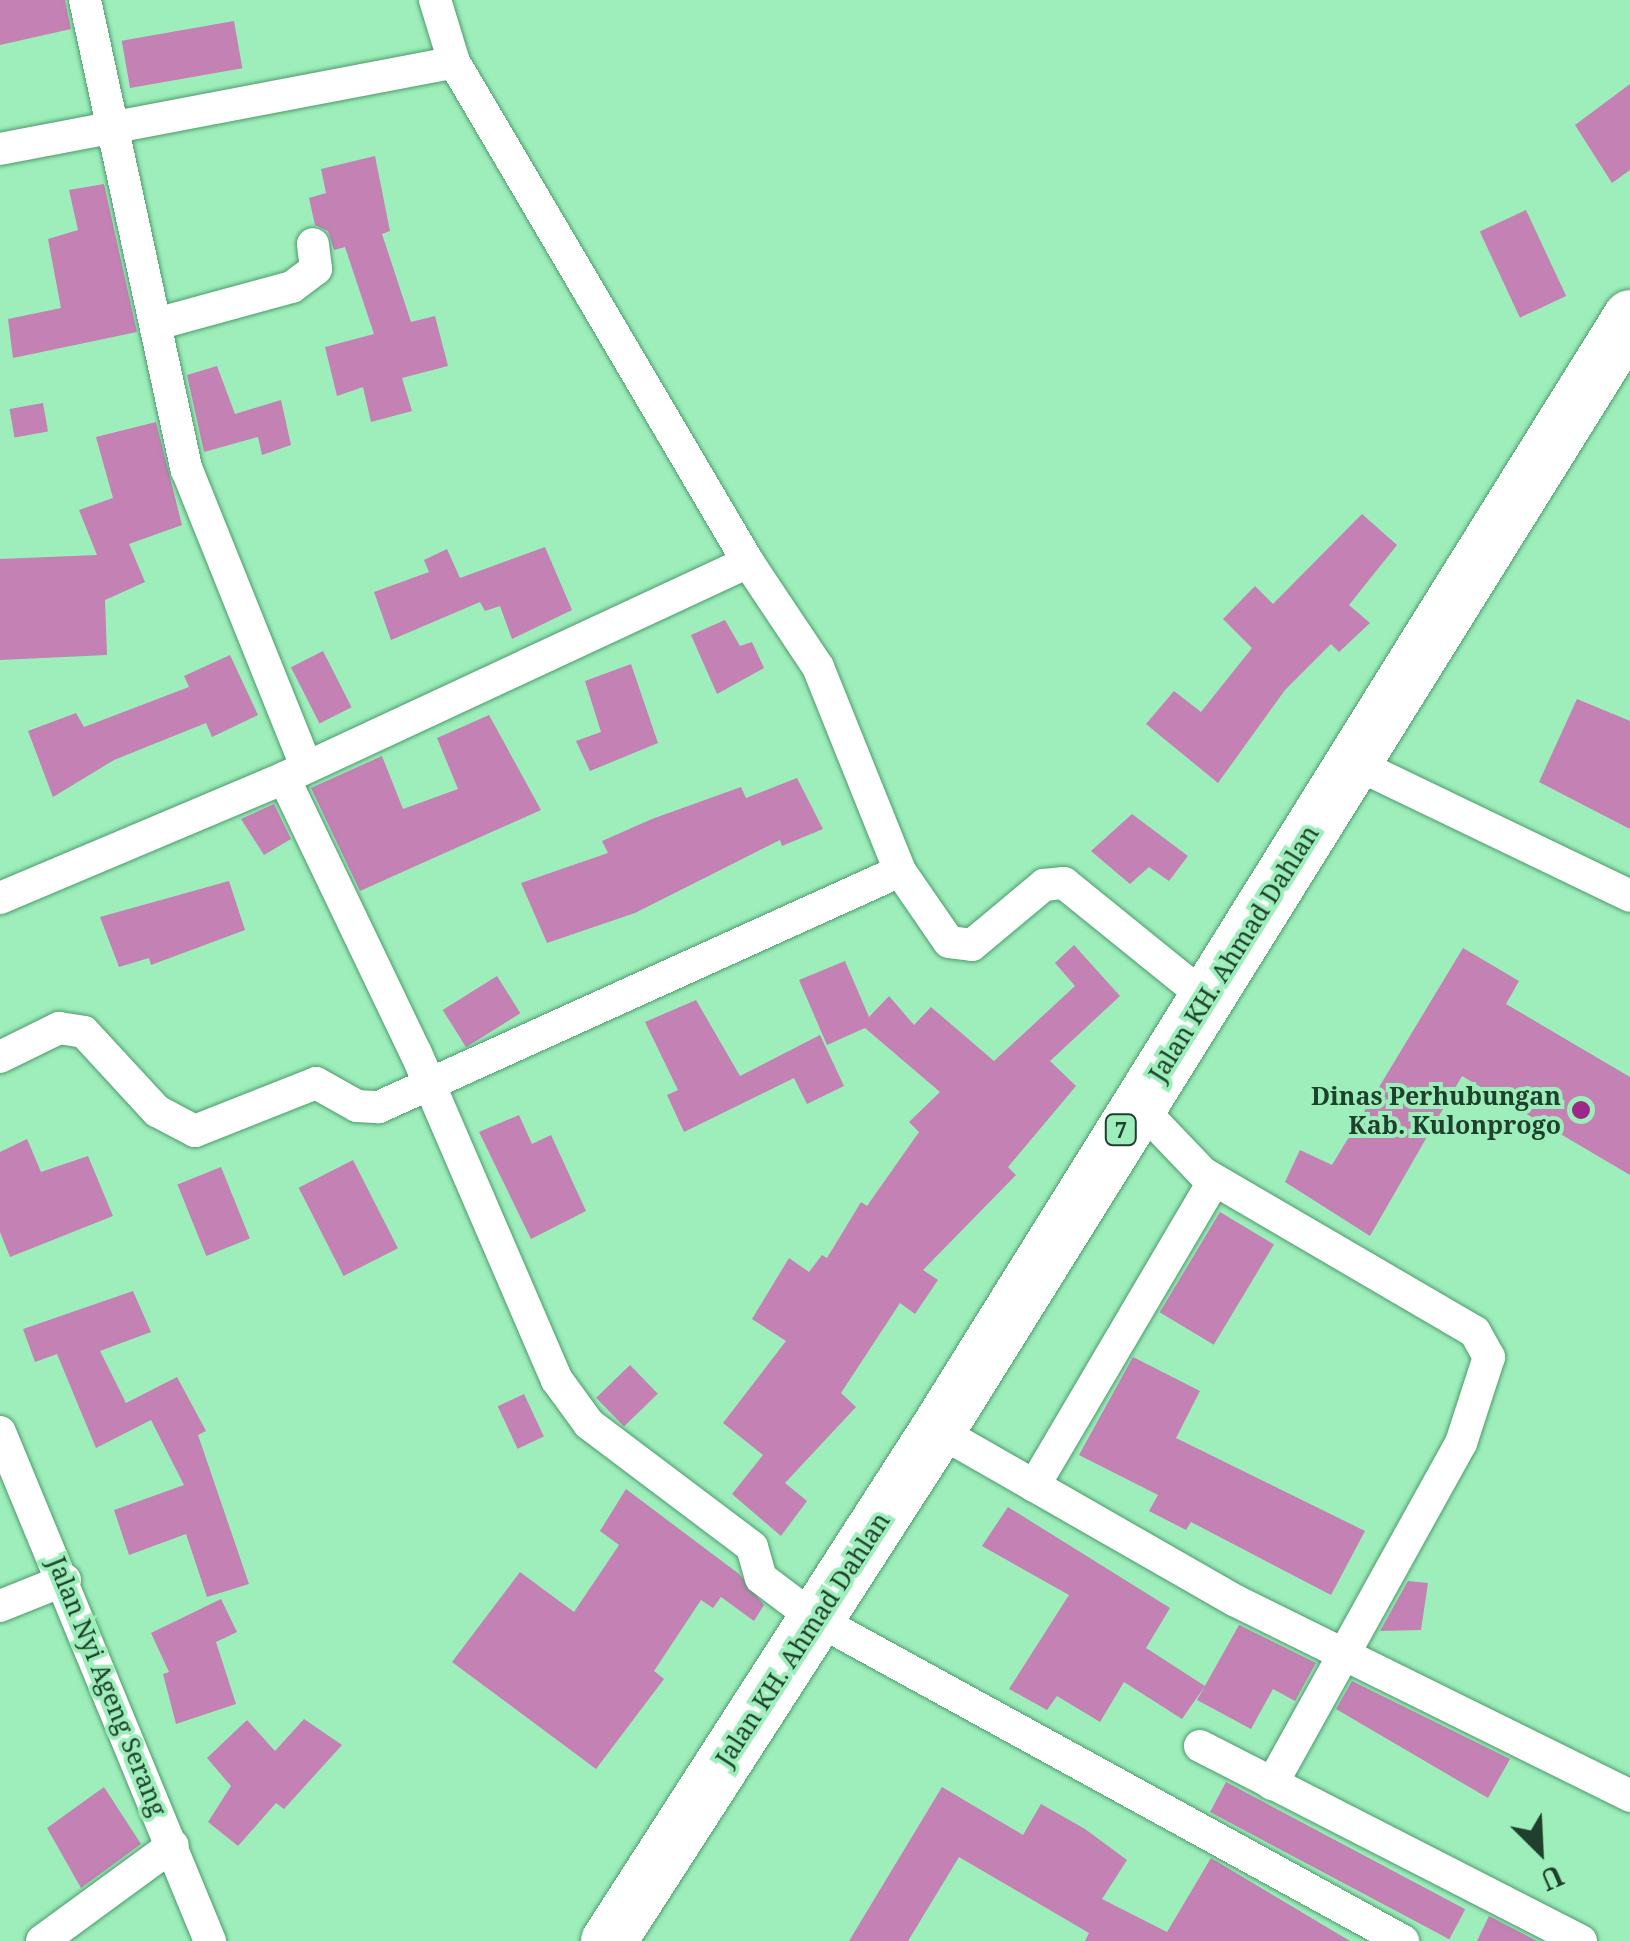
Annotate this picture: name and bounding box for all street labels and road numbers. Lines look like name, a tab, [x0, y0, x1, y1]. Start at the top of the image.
street label: Jalan KH. Ahmad Dahlan	[1142, 819, 1324, 1087]
road number: 7	[1104, 1113, 1138, 1147]
street label: Jalan KH. Ahmad Dahlan	[709, 1506, 895, 1772]
street label: Jalan Nyi Ageng Serang	[42, 1552, 174, 1820]

